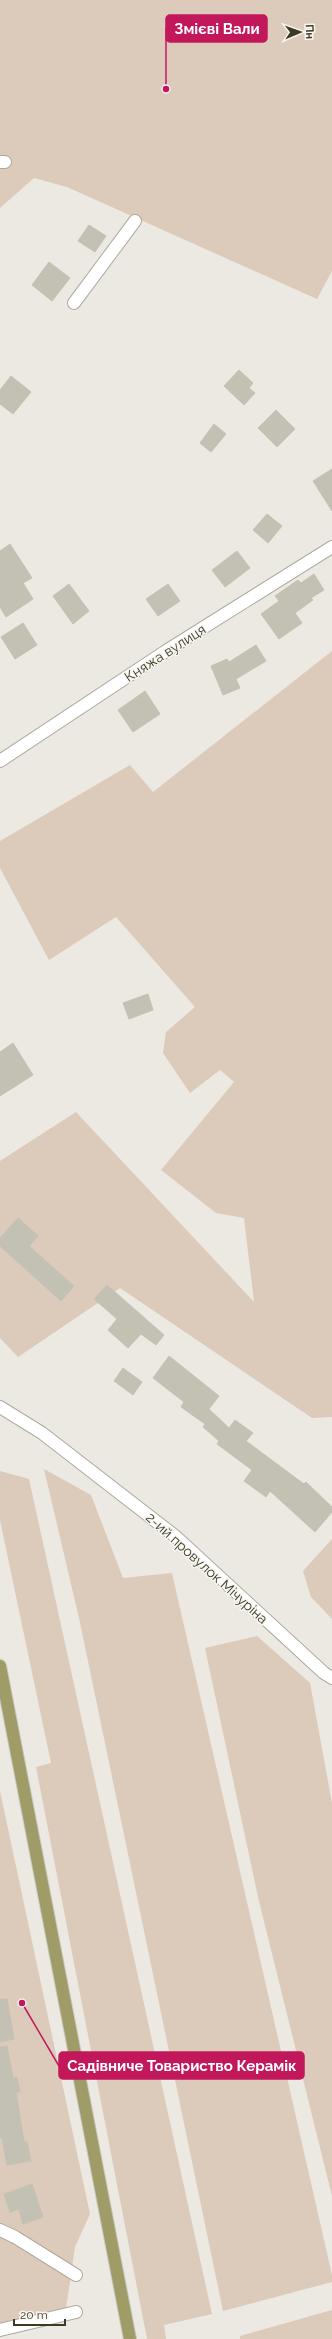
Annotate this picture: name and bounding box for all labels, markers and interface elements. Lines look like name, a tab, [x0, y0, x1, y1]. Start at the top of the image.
north arrow	[280, 12, 320, 52]
callout: Змієві Вали	[166, 15, 267, 42]
text: Змієві Вали	[174, 20, 260, 38]
text: Пн	[303, 24, 316, 39]
street label: Княжа вулиця	[122, 621, 208, 685]
street label: 2-ий провулок Мічуріна	[143, 1509, 271, 1627]
callout: Садівниче Товариство Керамік	[59, 2052, 304, 2079]
text: Садівниче Товариство Керамік	[67, 2057, 297, 2075]
scale bar	[14, 2301, 65, 2327]
text: 20 m	[20, 2308, 48, 2322]

